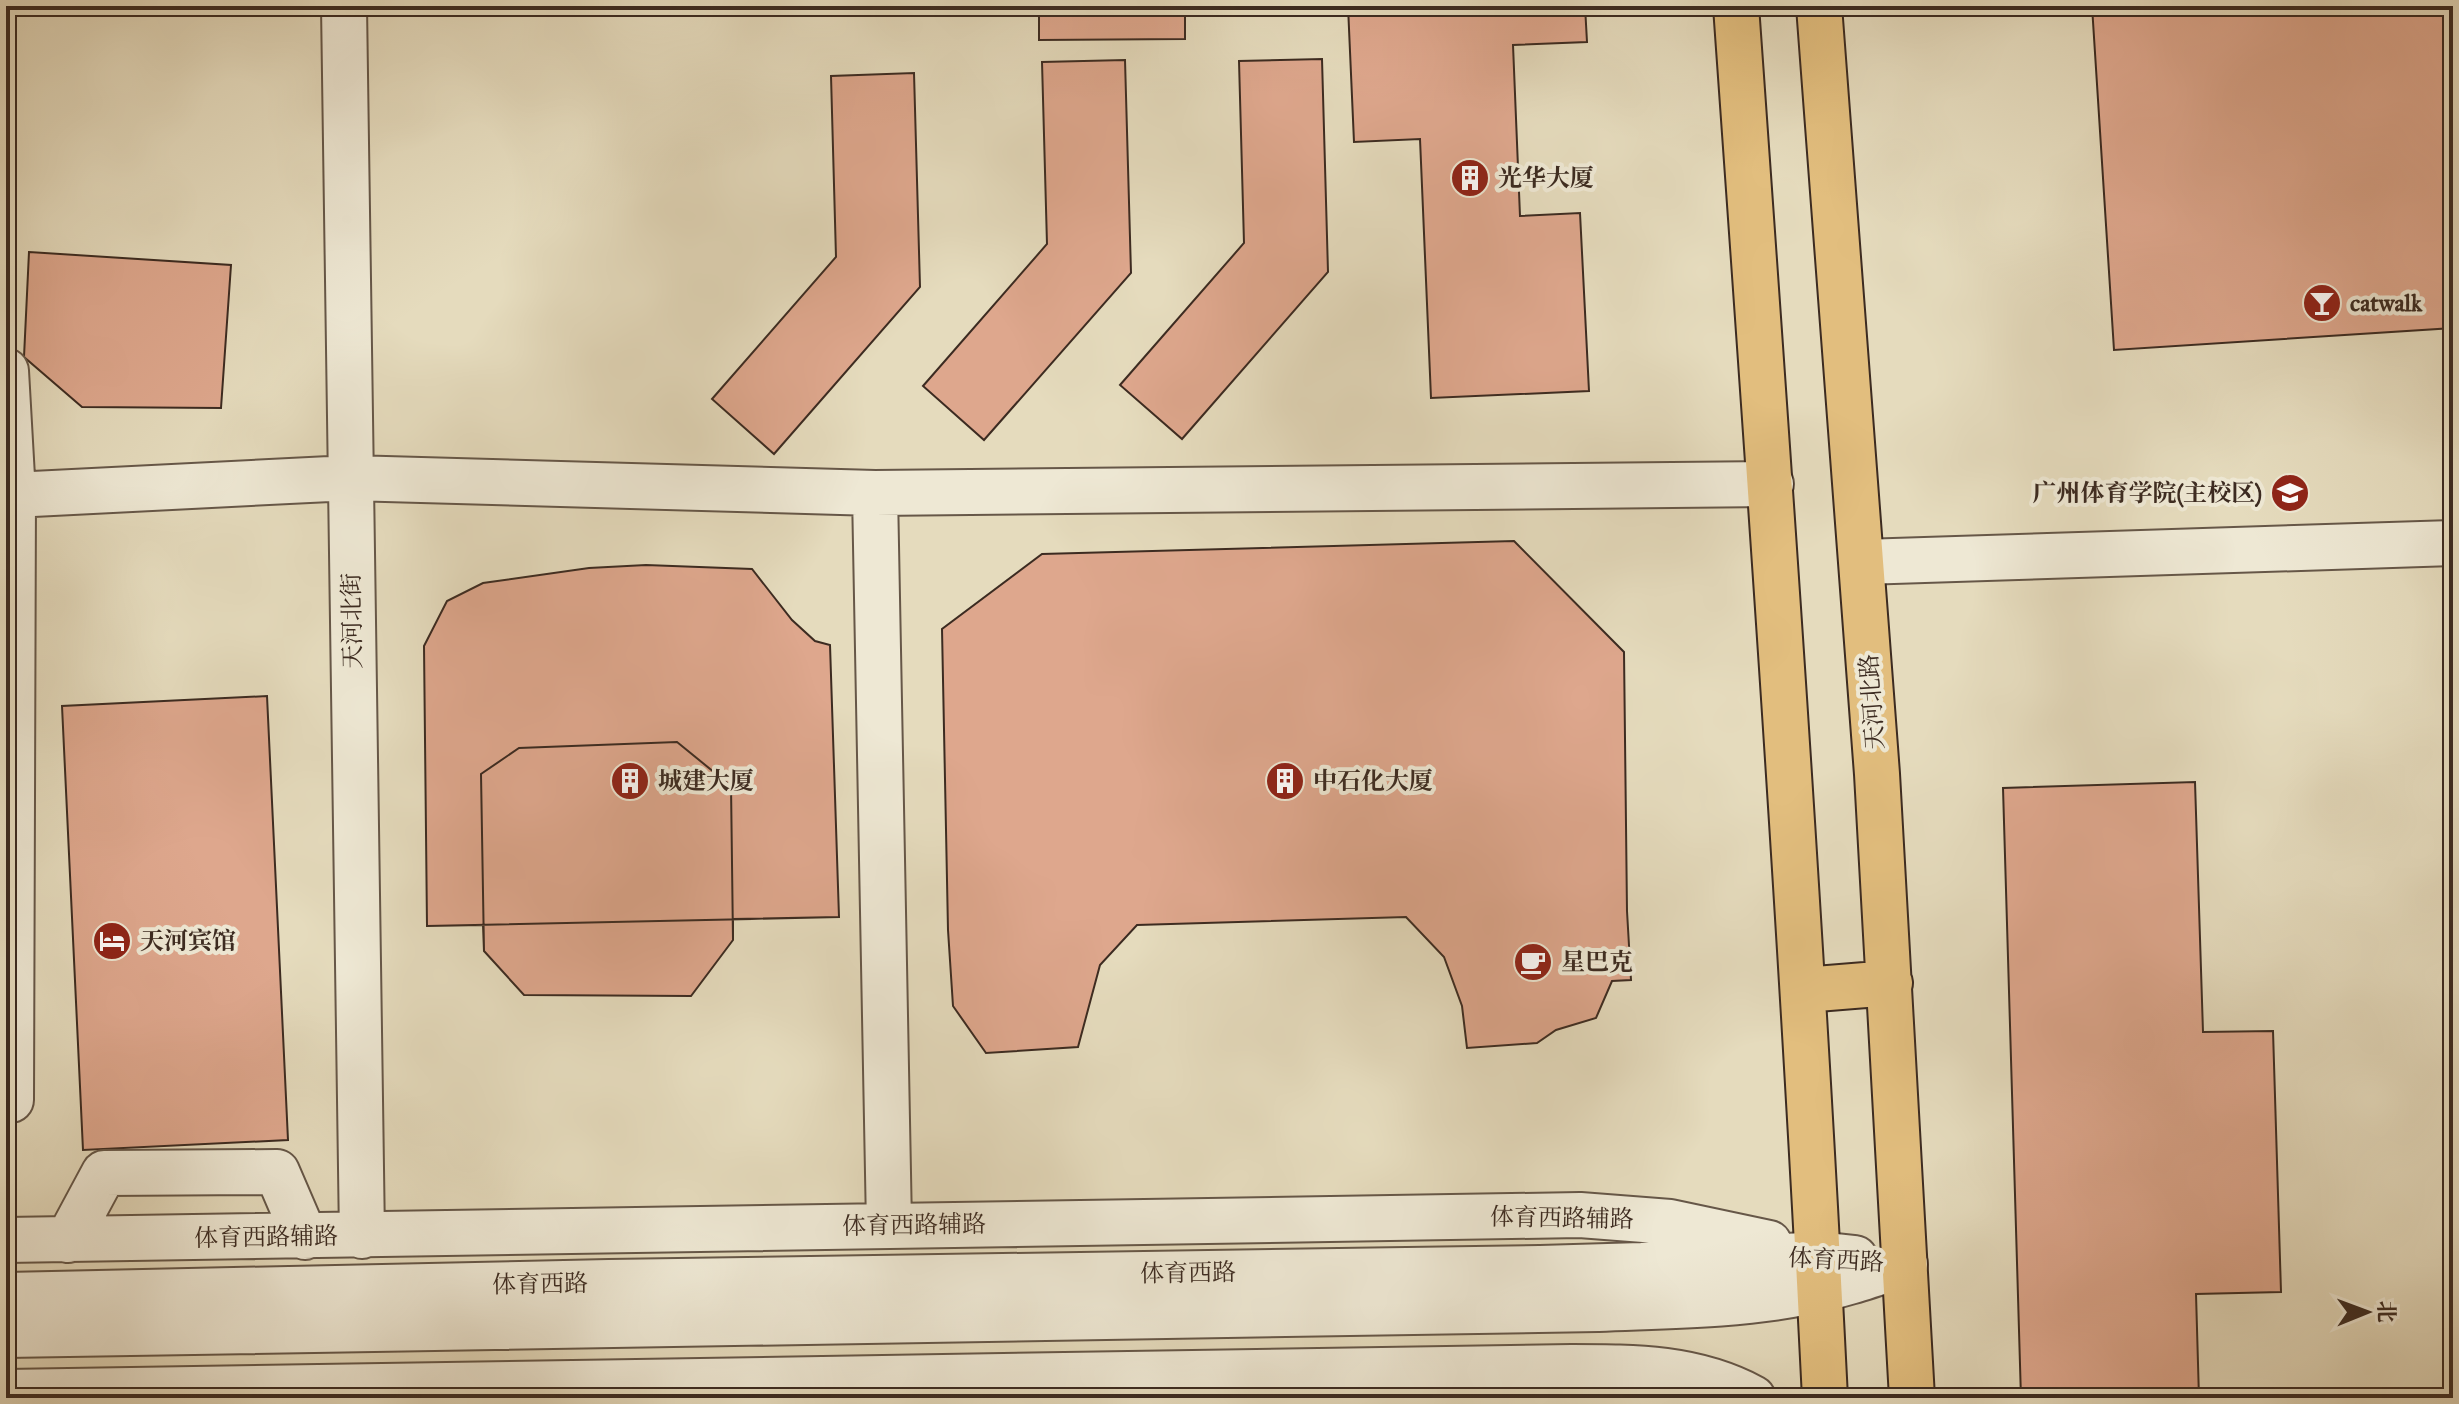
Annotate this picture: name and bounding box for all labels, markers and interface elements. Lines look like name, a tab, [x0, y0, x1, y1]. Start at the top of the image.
building icon: 光华大厦	[1449, 157, 1491, 199]
place label: 光华大厦	[1498, 163, 1594, 193]
bar icon: catwalk	[2301, 282, 2343, 324]
place label: catwalk	[2350, 288, 2423, 318]
school or university icon: 广州体育学院(主校区)	[2269, 472, 2311, 514]
place label: 广州体育学院(主校区)	[2033, 478, 2262, 508]
street label: 天河北街	[336, 573, 368, 669]
street label: 天河北路	[1854, 653, 1890, 751]
building icon: 城建大厦	[609, 760, 651, 802]
building icon: 中石化大厦	[1264, 760, 1306, 802]
place label: 城建大厦	[658, 766, 754, 796]
place label: 中石化大厦	[1313, 766, 1433, 796]
hotel icon: 天河宾馆	[91, 920, 133, 962]
place label: 天河宾馆	[140, 926, 236, 956]
cafe icon: 星巴克	[1512, 941, 1554, 983]
place label: 星巴克	[1561, 947, 1633, 977]
street label: 体育西路辅路	[1490, 1202, 1634, 1234]
street label: 体育西路辅路	[842, 1209, 986, 1241]
street label: 体育西路辅路	[194, 1221, 338, 1253]
street label: 体育西路	[1787, 1243, 1885, 1277]
street label: 体育西路	[1140, 1257, 1236, 1289]
street label: 体育西路	[492, 1268, 588, 1300]
north arrow	[2327, 1272, 2407, 1352]
text: 北	[2373, 1300, 2400, 1323]

